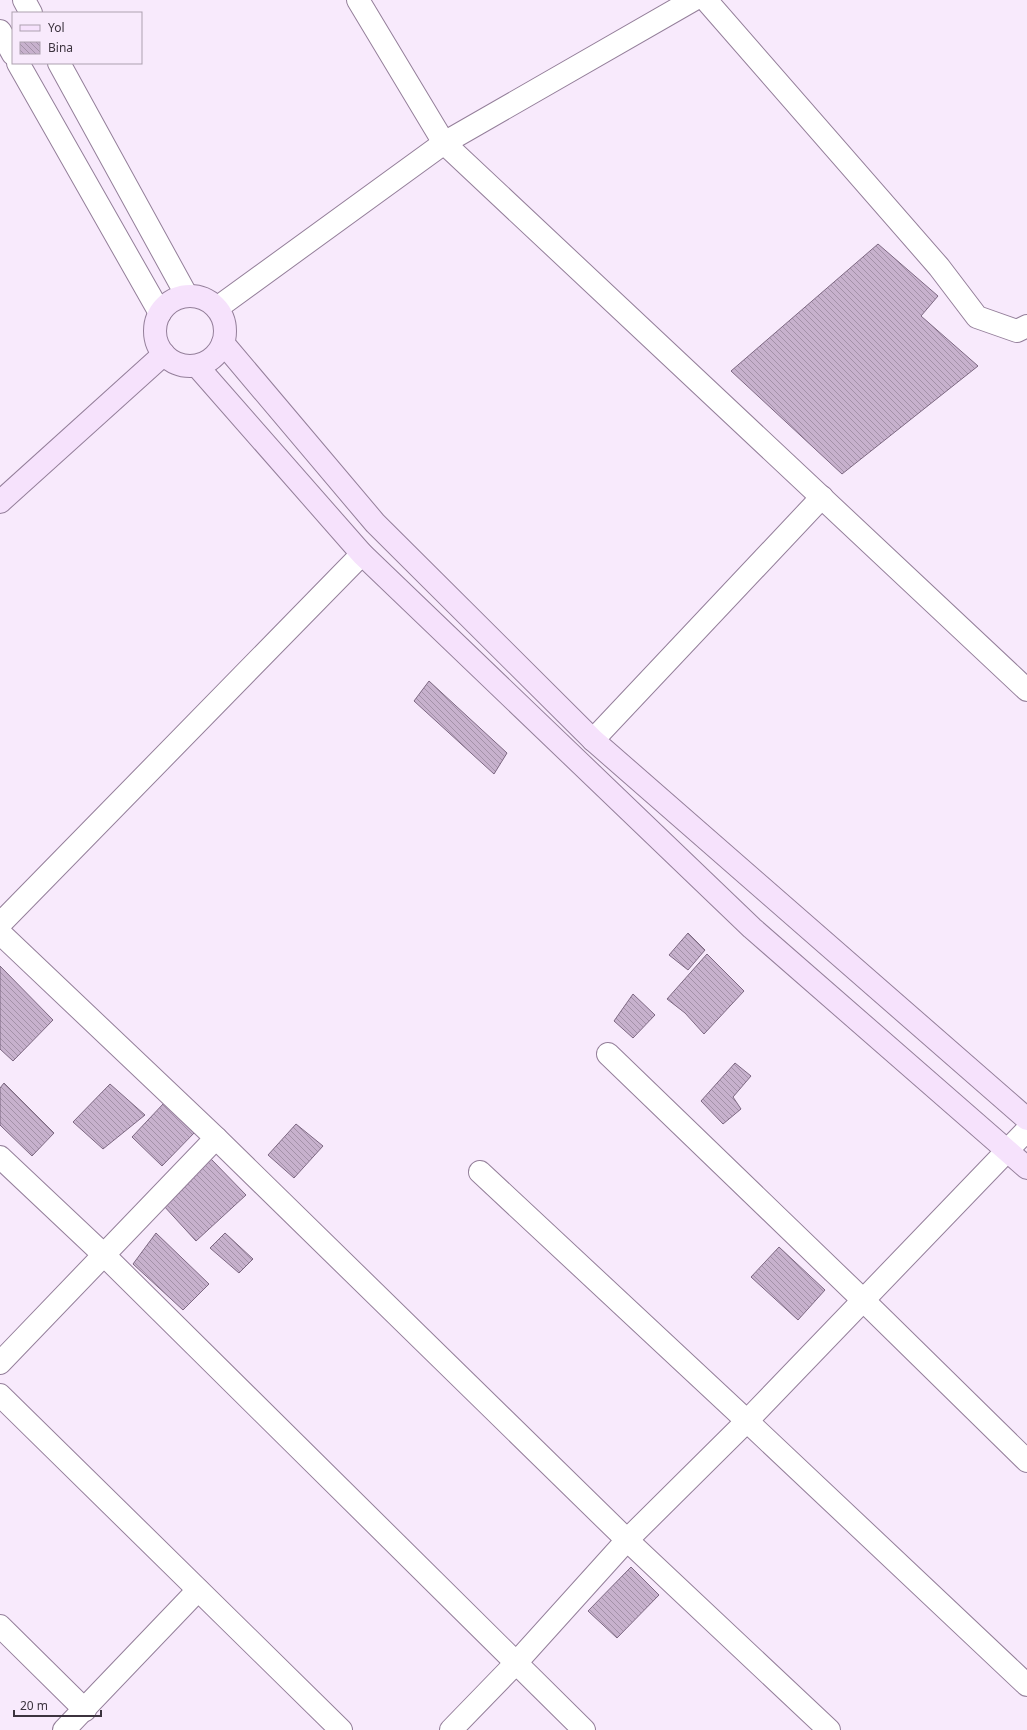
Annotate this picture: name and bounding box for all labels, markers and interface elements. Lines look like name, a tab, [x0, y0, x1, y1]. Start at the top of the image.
legend	[12, 12, 142, 64]
text: Yol	[48, 19, 65, 36]
text: Bina	[48, 39, 73, 56]
scale bar	[14, 1692, 101, 1718]
text: 20 m	[20, 1697, 48, 1714]

